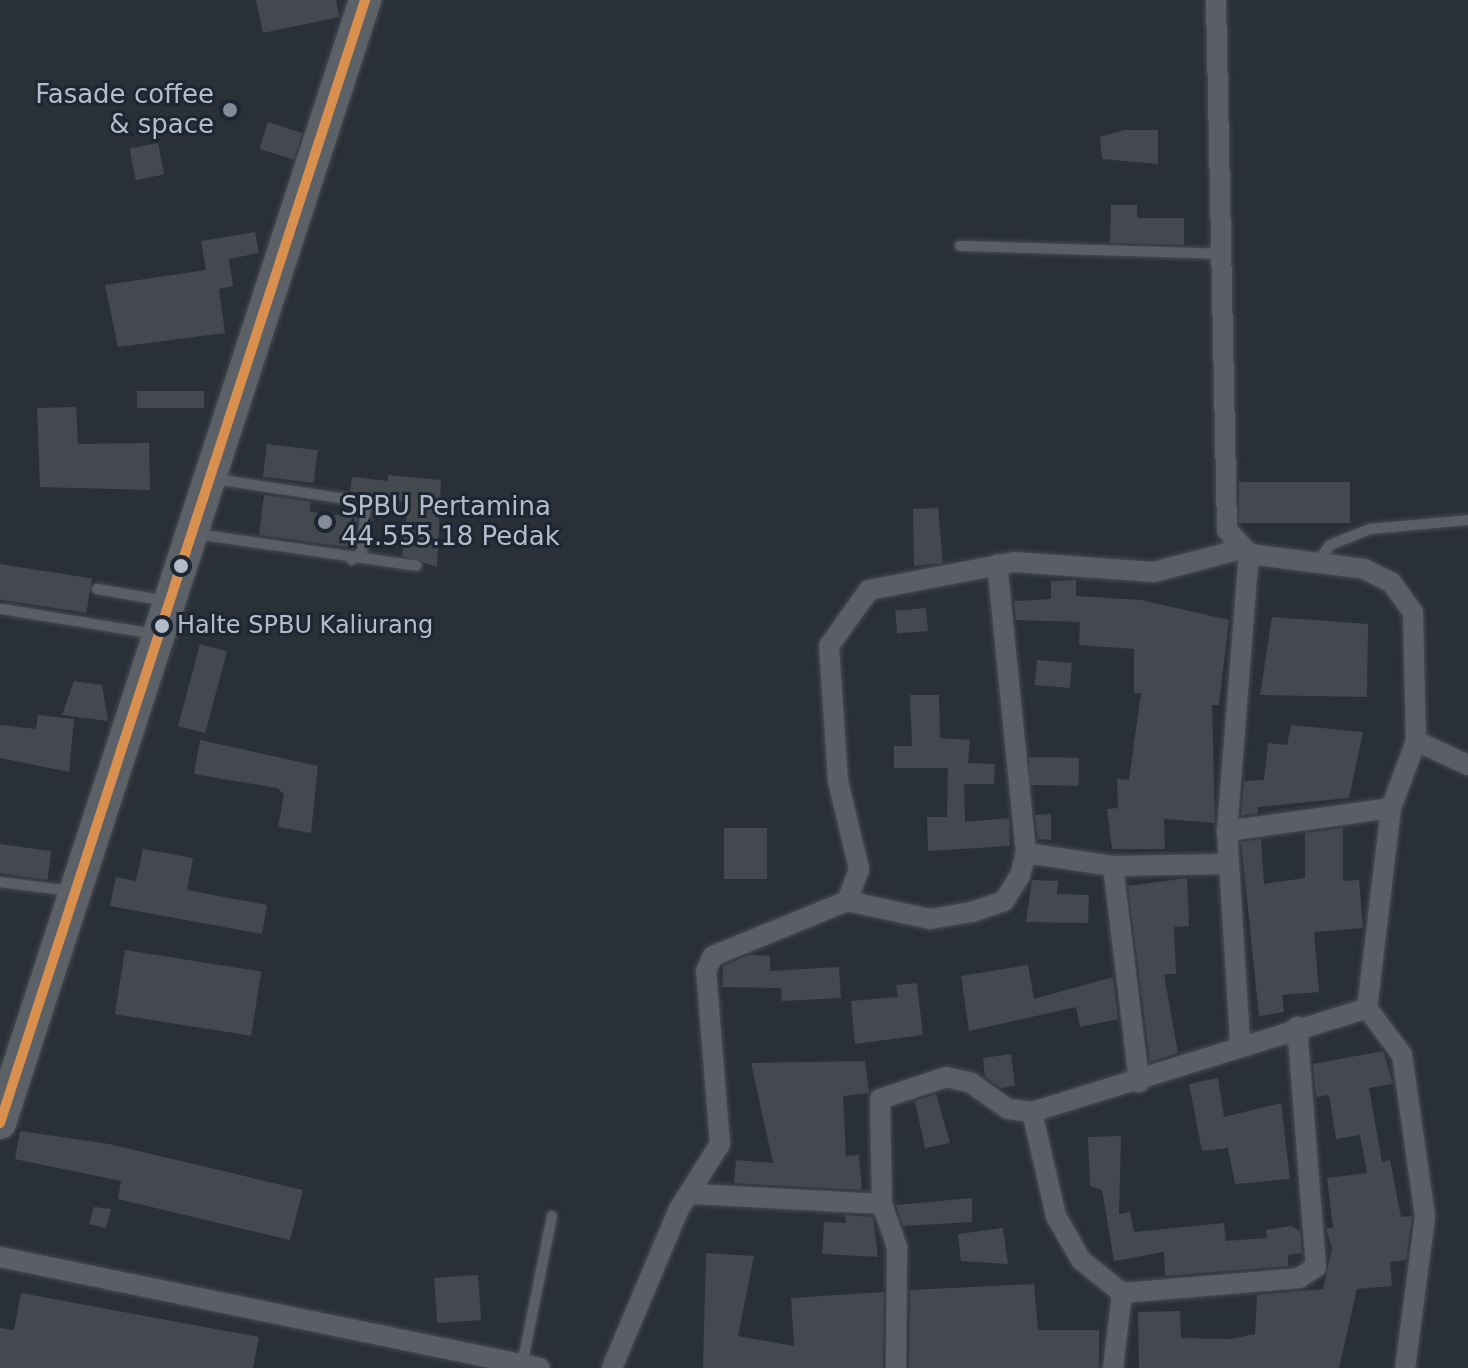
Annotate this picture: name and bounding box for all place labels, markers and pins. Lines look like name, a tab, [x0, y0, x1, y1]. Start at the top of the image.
place label: Fasade coffee & space	[35, 79, 214, 140]
marker: Fasade coffee & space	[221, 101, 239, 119]
place label: SPBU Pertamina 44.555.18 Pedak	[341, 491, 560, 552]
marker: SPBU Pertamina 44.555.18 Pedak	[316, 513, 334, 531]
unlabelled marker	[173, 558, 189, 574]
place label: Halte SPBU Kaliurang	[177, 612, 433, 640]
marker: Halte SPBU Kaliurang	[154, 618, 170, 634]

